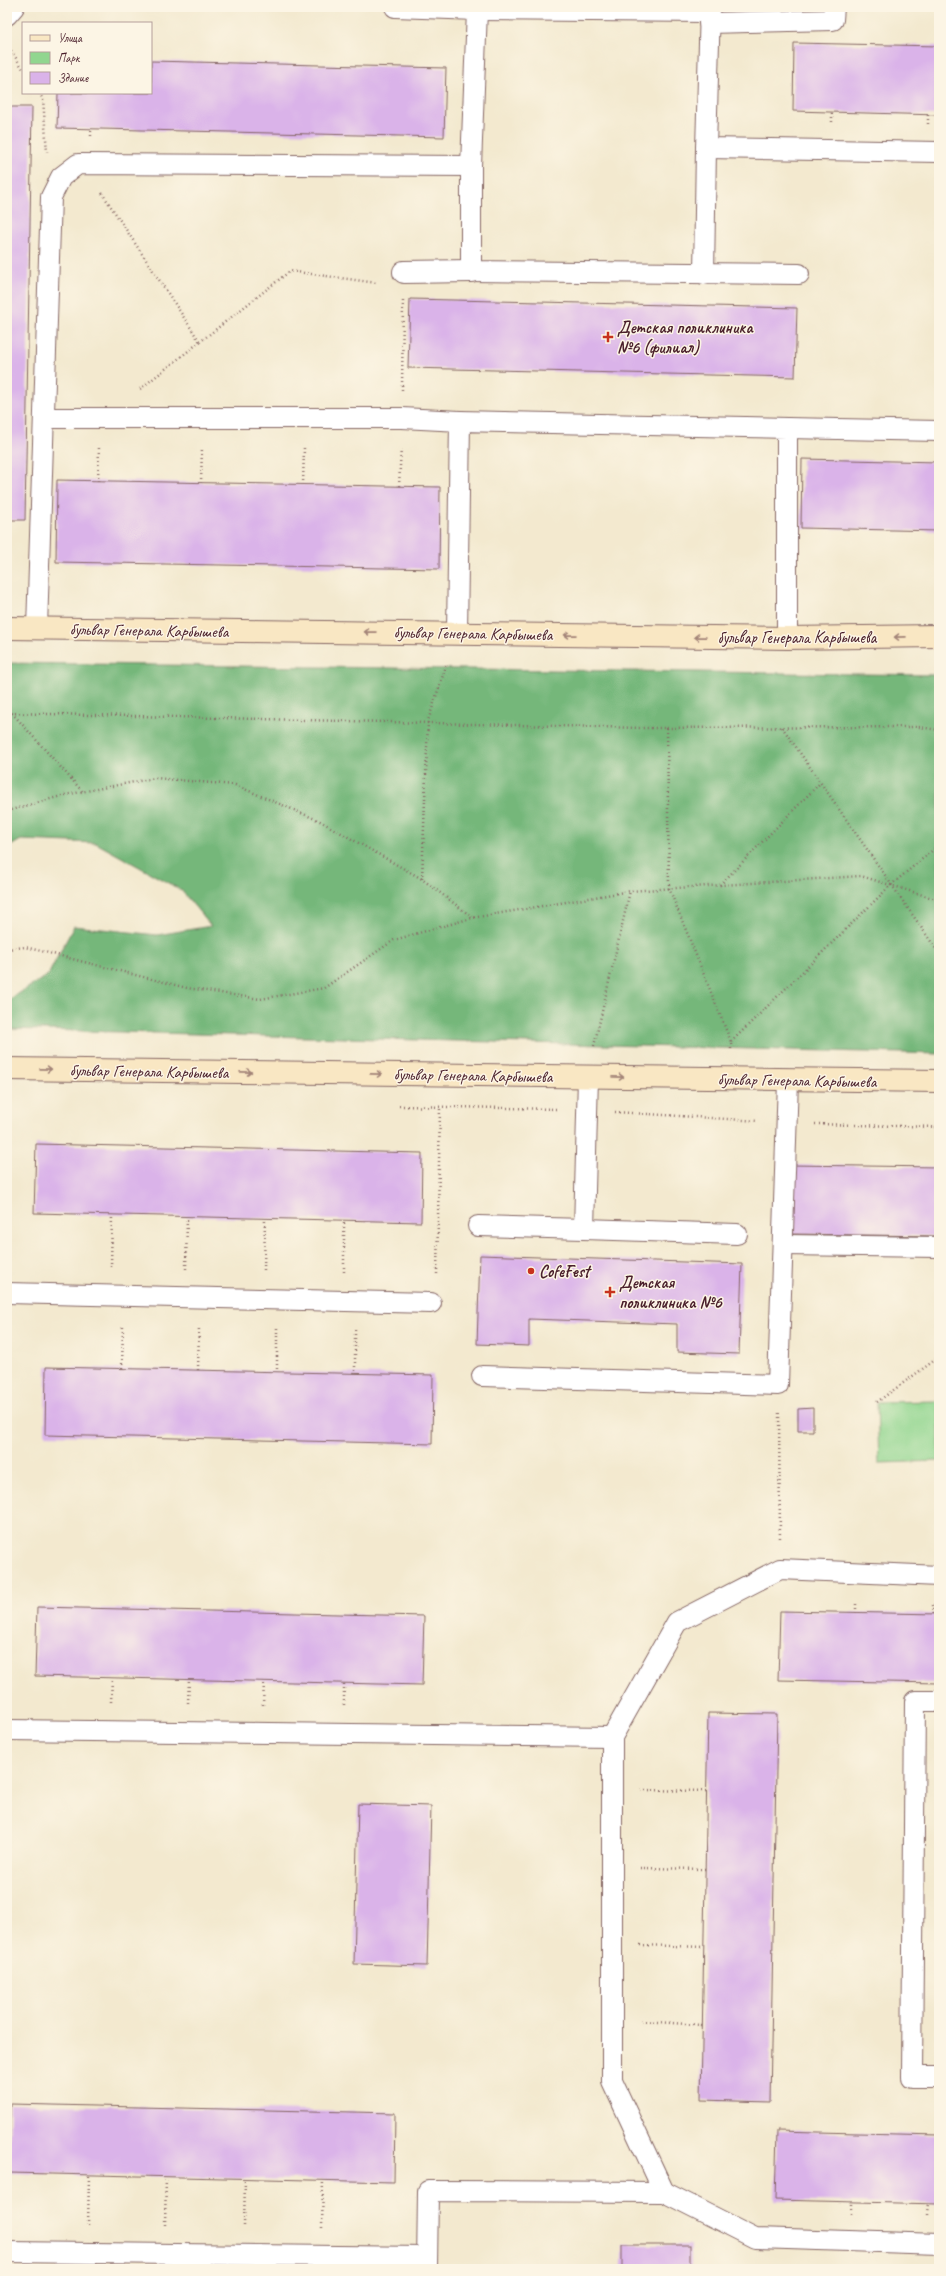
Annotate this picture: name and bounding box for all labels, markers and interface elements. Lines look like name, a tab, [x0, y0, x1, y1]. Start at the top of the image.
legend	[22, 22, 152, 94]
text: Улица	[58, 30, 83, 46]
text: Парк	[58, 50, 81, 66]
text: Здание	[58, 70, 89, 86]
place label: Детская поликлиника №6 (филиал)	[617, 317, 754, 358]
marker: Детская поликлиника №6 (филиал)	[602, 331, 614, 343]
street label: бульвар Генерала Карбышева	[69, 619, 230, 642]
street label: бульвар Генерала Карбышева	[393, 622, 554, 645]
street label: бульвар Генерала Карбышева	[718, 627, 878, 648]
one-way arrow	[364, 628, 377, 636]
one-way arrow	[564, 631, 577, 638]
one-way arrow	[694, 633, 707, 641]
one-way arrow	[894, 633, 907, 641]
street label: бульвар Генерала Карбышева	[69, 1060, 230, 1083]
street label: бульвар Генерала Карбышева	[393, 1064, 554, 1087]
one-way arrow	[39, 1065, 52, 1073]
one-way arrow	[239, 1068, 252, 1076]
street label: бульвар Генерала Карбышева	[717, 1069, 878, 1092]
one-way arrow	[369, 1070, 382, 1078]
one-way arrow	[611, 1073, 624, 1081]
place label: CofeFest	[539, 1261, 592, 1282]
marker: CofeFest	[526, 1266, 536, 1276]
place label: Детская поликлиника №6	[619, 1272, 723, 1313]
marker: Детская поликлиника №6	[604, 1286, 616, 1298]

